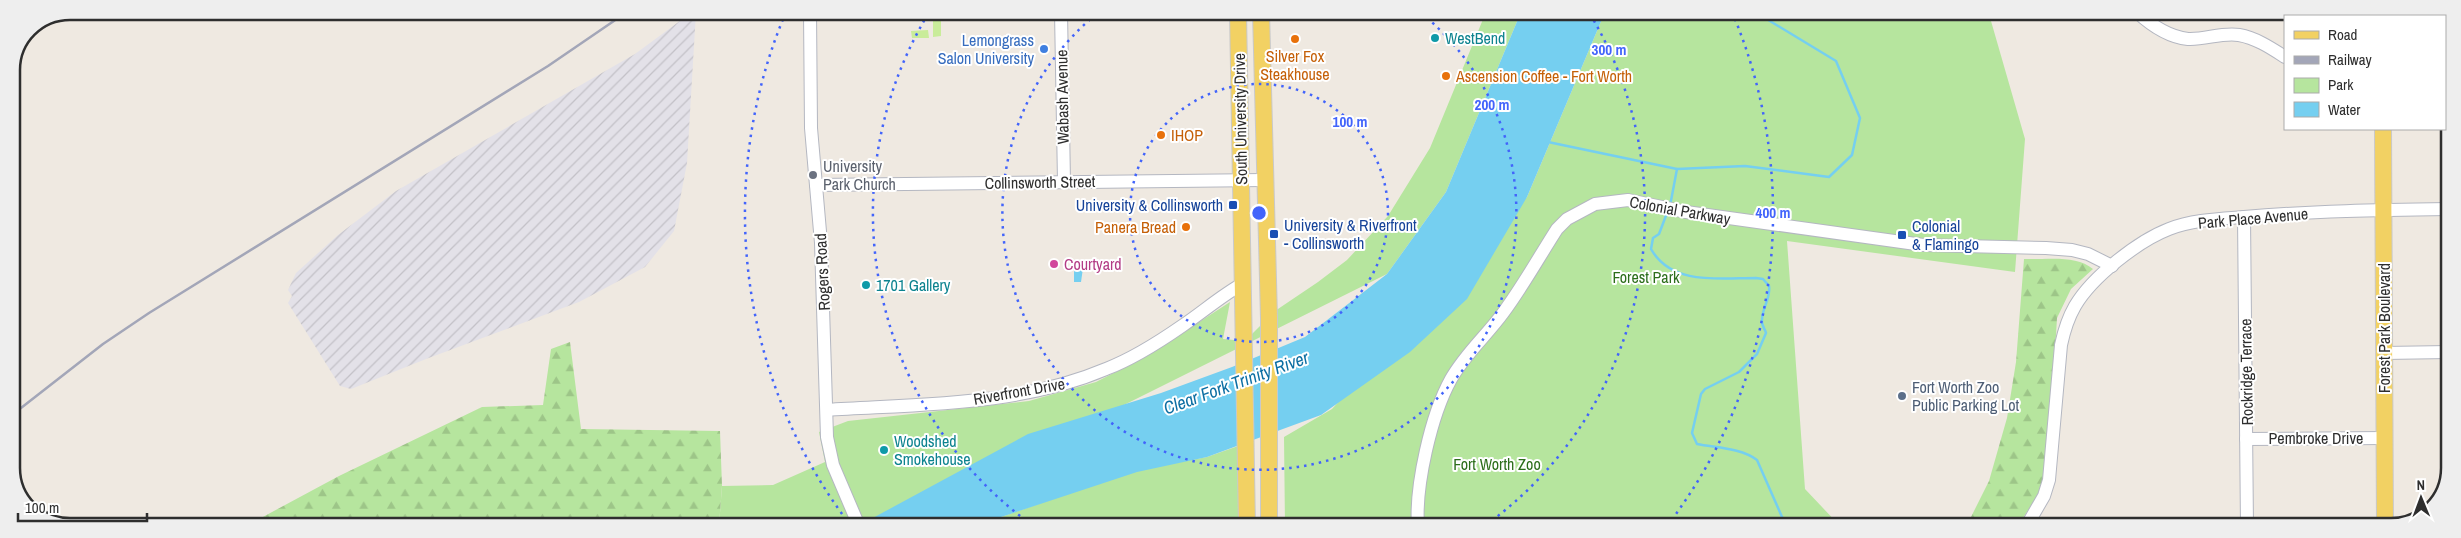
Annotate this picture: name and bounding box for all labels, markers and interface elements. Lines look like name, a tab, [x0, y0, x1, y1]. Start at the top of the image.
legend	[2284, 15, 2446, 130]
text: Road	[2328, 24, 2357, 45]
place label: WestBend	[1445, 27, 1505, 49]
place label: Lemongrass Salon University	[938, 29, 1034, 69]
marker: WestBend	[1429, 32, 1441, 44]
marker: Silver Fox Steakhouse	[1289, 33, 1301, 45]
text: 300 m	[1592, 39, 1626, 60]
marker: Lemongrass Salon University	[1038, 43, 1050, 55]
place label: Silver Fox Steakhouse	[1260, 45, 1330, 85]
street label: Wabash Avenue	[1050, 49, 1074, 145]
text: Railway	[2328, 49, 2373, 70]
street label: South University Drive	[1228, 53, 1252, 185]
place label: Ascension Coffee - Fort Worth	[1455, 65, 1632, 87]
marker: Ascension Coffee - Fort Worth	[1440, 70, 1452, 82]
text: Park	[2328, 74, 2354, 95]
text: 200 m	[1475, 94, 1509, 115]
text: Water	[2328, 99, 2360, 120]
text: 100 m	[1333, 111, 1367, 132]
place label: IHOP	[1171, 124, 1203, 146]
marker: IHOP	[1155, 129, 1167, 141]
place label: University Park Church	[823, 155, 896, 195]
marker: University Park Church	[807, 169, 819, 181]
street label: Collinsworth Street	[984, 170, 1096, 194]
street label: Colonial Parkway	[1628, 190, 1733, 230]
place label: University & Collinsworth	[1076, 194, 1223, 216]
marker: University & Collinsworth	[1227, 199, 1239, 211]
text: 400 m	[1756, 202, 1790, 223]
street label: Park Place Avenue	[2197, 202, 2309, 234]
centre of rings	[1250, 204, 1268, 222]
place label: University & Riverfront - Collinsworth	[1284, 214, 1417, 254]
place label: Colonial & Flamingo	[1912, 215, 1979, 255]
place label: Panera Bread	[1095, 216, 1176, 238]
marker: Panera Bread	[1180, 221, 1192, 233]
marker: University & Riverfront - Collinsworth	[1268, 228, 1280, 240]
marker: Colonial & Flamingo	[1896, 229, 1908, 241]
street label: Rogers Road	[809, 233, 835, 311]
place label: Courtyard	[1064, 253, 1122, 275]
marker: Courtyard	[1048, 258, 1060, 270]
street label: Forest Park Boulevard	[2373, 263, 2395, 393]
park label: Forest Park	[1612, 266, 1680, 288]
place label: 1701 Gallery	[876, 274, 951, 296]
marker: 1701 Gallery	[860, 279, 872, 291]
street label: Rockridge Terrace	[2234, 318, 2258, 426]
water label: Clear Fork Trinity River	[1160, 344, 1313, 420]
street label: Riverfront Drive	[971, 372, 1067, 410]
place label: Fort Worth Zoo Public Parking Lot	[1912, 376, 2020, 416]
marker: Fort Worth Zoo Public Parking Lot	[1896, 390, 1908, 402]
street label: Pembroke Drive	[2269, 427, 2363, 449]
place label: Woodshed Smokehouse	[894, 430, 971, 470]
marker: Woodshed Smokehouse	[878, 444, 890, 456]
park label: Fort Worth Zoo	[1453, 453, 1541, 475]
north arrow	[2396, 473, 2446, 523]
text: N	[2416, 476, 2425, 494]
scale bar	[18, 490, 146, 522]
text: 100 m	[25, 497, 59, 518]

